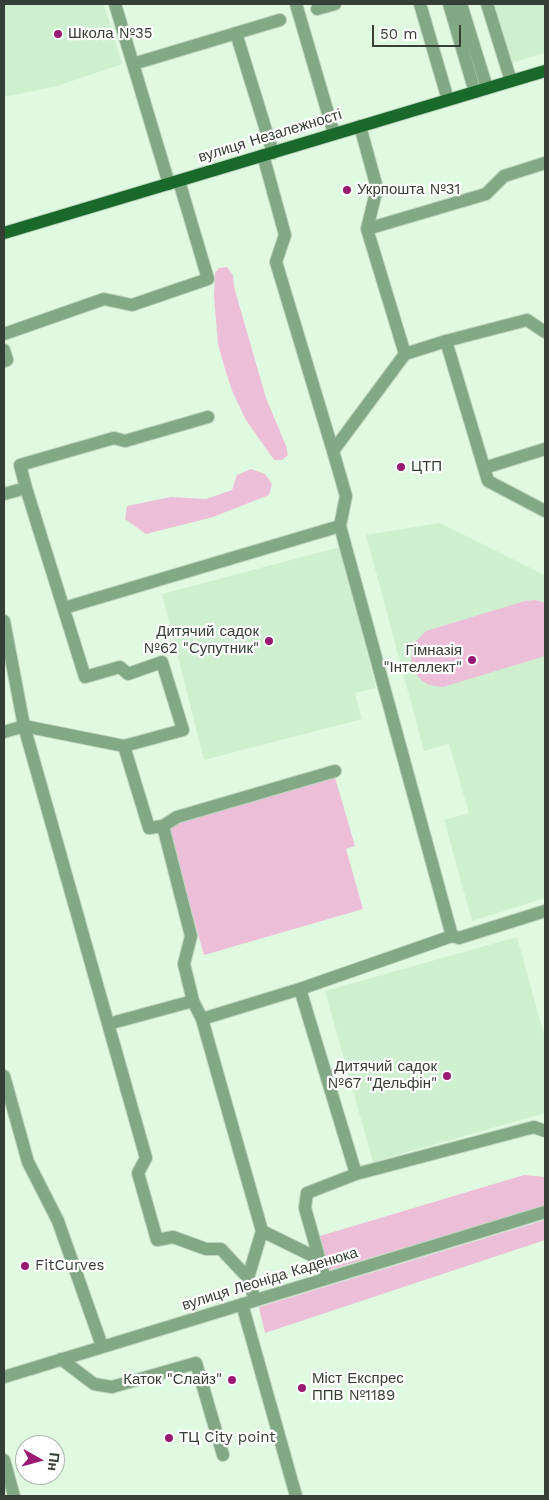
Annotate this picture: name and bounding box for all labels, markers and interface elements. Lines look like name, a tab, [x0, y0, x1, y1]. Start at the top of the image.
scale bar	[374, 15, 463, 47]
place label: Школа №35	[68, 25, 153, 43]
text: 50 m	[380, 25, 417, 43]
marker: Школа №35	[52, 28, 64, 40]
street label: вулиця Незалежності	[196, 106, 344, 166]
place label: Укрпошта №31	[357, 181, 460, 199]
marker: Укрпошта №31	[341, 184, 353, 196]
place label: ЦТП	[411, 458, 442, 476]
marker: ЦТП	[395, 461, 407, 473]
place label: Дитячий садок №62 "Супутник"	[143, 623, 259, 658]
marker: Дитячий садок №62 "Супутник"	[263, 635, 275, 647]
place label: Гімназія "Інтеллект"	[383, 642, 462, 677]
marker: Гімназія "Інтеллект"	[466, 654, 478, 666]
place label: Дитячий садок №67 "Дельфін"	[327, 1058, 437, 1093]
marker: Дитячий садок №67 "Дельфін"	[441, 1070, 453, 1082]
street label: вулиця Леоніда Каденюка	[180, 1244, 360, 1314]
place label: FitCurves	[35, 1257, 104, 1275]
marker: FitCurves	[19, 1260, 31, 1272]
place label: Міст Експрес ППВ №1189	[312, 1370, 404, 1405]
place label: Каток "Слайз"	[123, 1371, 222, 1389]
marker: Каток "Слайз"	[226, 1374, 238, 1386]
marker: Міст Експрес ППВ №1189	[296, 1382, 308, 1394]
place label: ТЦ City point	[179, 1429, 276, 1447]
marker: ТЦ City point	[163, 1432, 175, 1444]
north arrow	[15, 1435, 65, 1485]
text: Пн	[45, 1452, 63, 1472]

